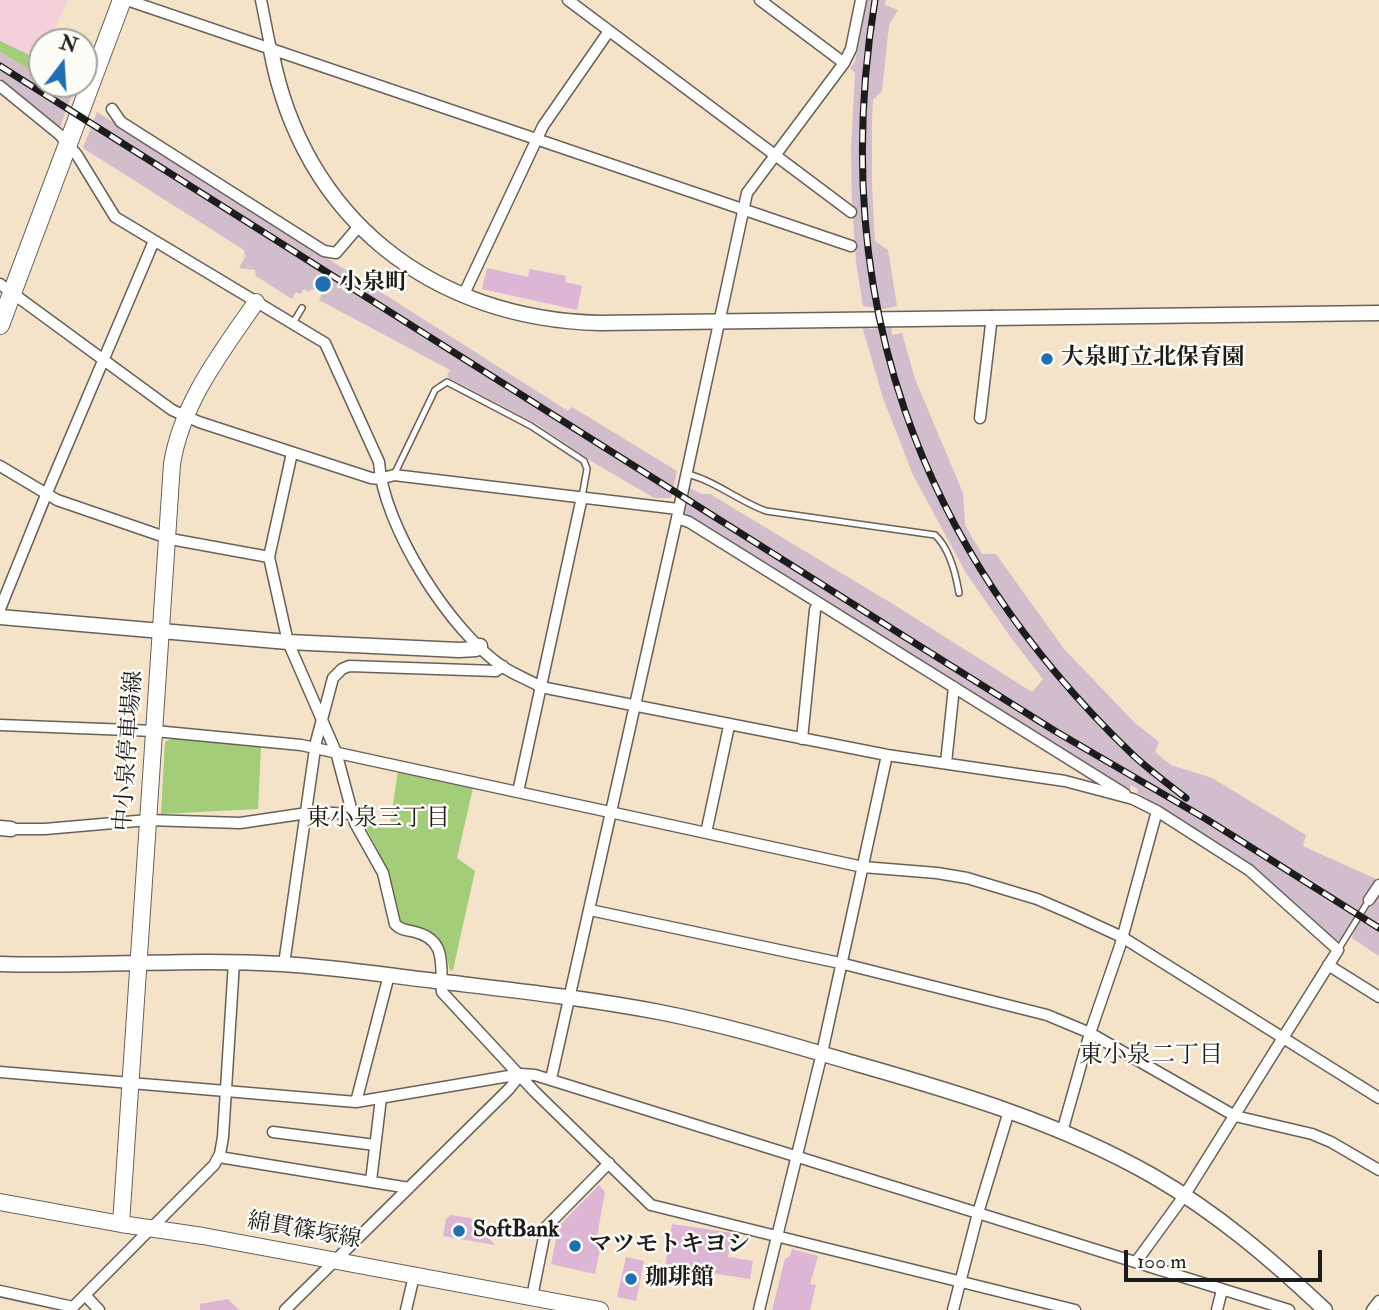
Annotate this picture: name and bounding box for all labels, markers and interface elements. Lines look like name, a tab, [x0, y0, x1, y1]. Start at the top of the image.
north arrow	[28, 28, 98, 98]
text: N	[57, 31, 80, 59]
place label: 小泉町	[339, 270, 408, 298]
marker: 小泉町	[313, 274, 333, 294]
place label: 大泉町立北保育園	[1061, 345, 1245, 373]
marker: 大泉町立北保育園	[1039, 351, 1055, 367]
street label: 中小泉停車場線	[111, 670, 149, 832]
district label: 東小泉三丁目	[306, 806, 450, 834]
district label: 東小泉二丁目	[1079, 1043, 1223, 1071]
street label: 綿貫篠塚線	[245, 1208, 363, 1256]
place label: SoftBank	[473, 1217, 559, 1245]
marker: SoftBank	[451, 1223, 467, 1239]
place label: マツモトキヨシ	[589, 1232, 750, 1260]
scale bar	[1127, 1236, 1325, 1280]
marker: マツモトキヨシ	[567, 1238, 583, 1254]
text: 100 m	[1137, 1248, 1187, 1275]
place label: 珈琲館	[645, 1265, 714, 1293]
marker: 珈琲館	[623, 1271, 639, 1287]

